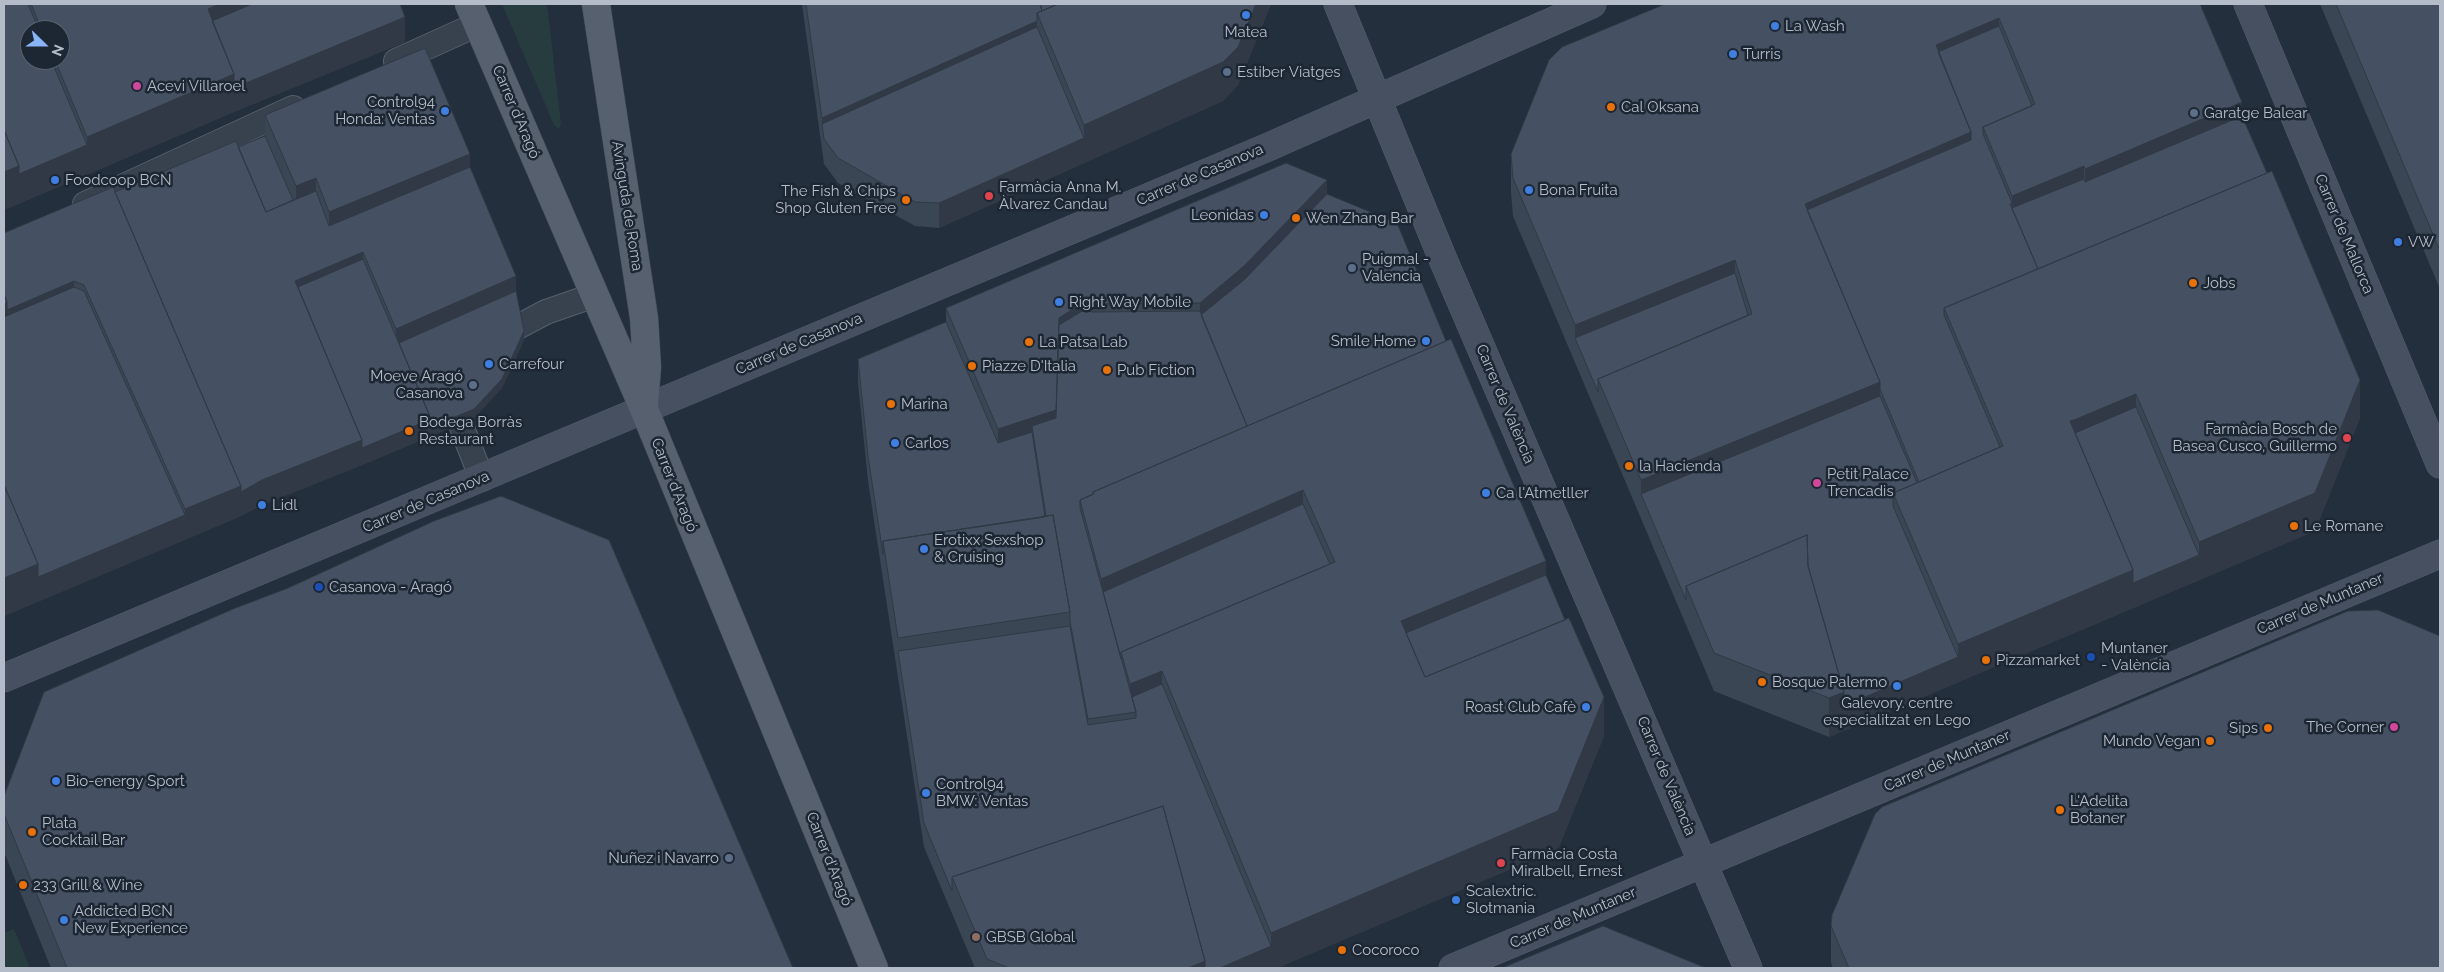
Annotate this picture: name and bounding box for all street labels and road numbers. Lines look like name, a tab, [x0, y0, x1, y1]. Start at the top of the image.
street label: Carrer d'Aragó	[488, 63, 544, 161]
street label: Avinguda de Roma	[608, 140, 646, 272]
street label: Carrer de Casanova	[1134, 140, 1266, 210]
street label: Carrer de Mallorca	[2311, 171, 2377, 297]
street label: Carrer de Casanova	[733, 309, 865, 379]
street label: Carrer de València	[1472, 342, 1538, 466]
street label: Carrer d'Aragó	[647, 435, 701, 535]
street label: Carrer de Casanova	[360, 467, 492, 537]
street label: Carrer de Muntaner	[2254, 569, 2386, 639]
street label: Carrer de València	[1633, 714, 1699, 838]
street label: Carrer de Muntaner	[1881, 726, 2013, 796]
street label: Carrer d'Aragó	[802, 809, 856, 909]
street label: Carrer de Muntaner	[1507, 883, 1639, 953]

